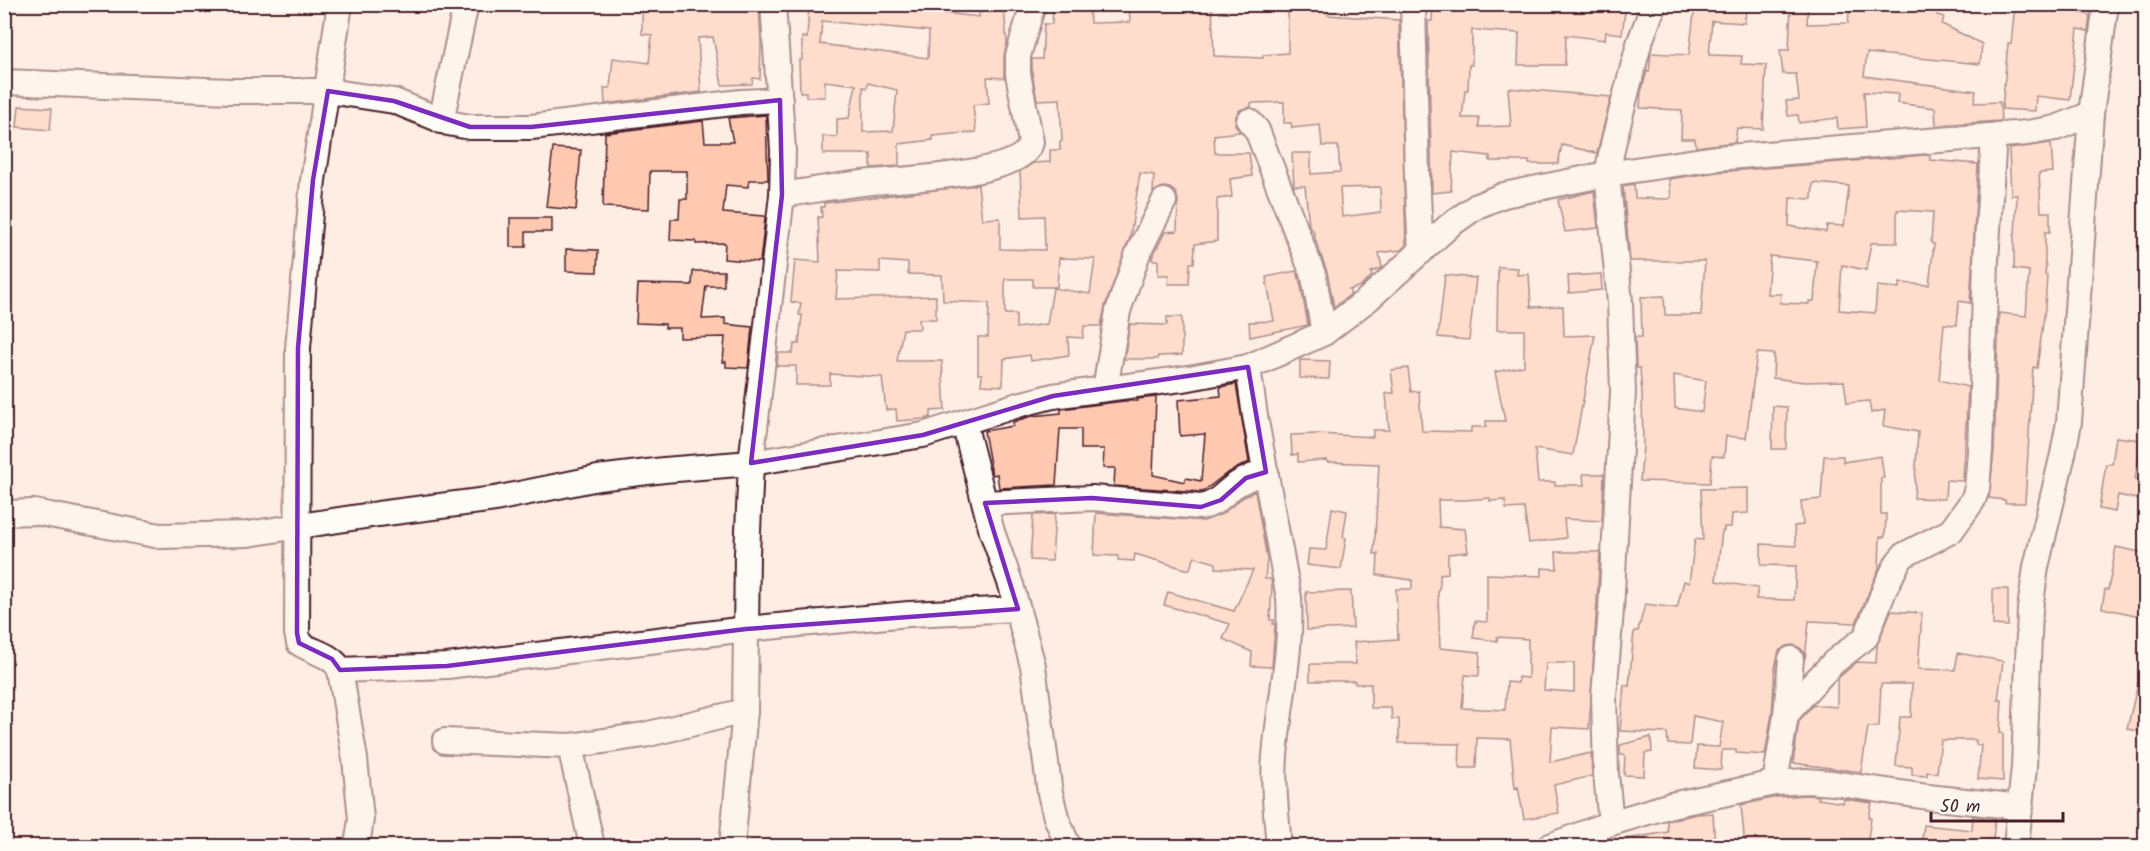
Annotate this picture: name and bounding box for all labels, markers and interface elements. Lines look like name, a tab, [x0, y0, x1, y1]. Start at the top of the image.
scale bar	[1931, 785, 2063, 823]
text: 50 m	[1940, 793, 1980, 822]

